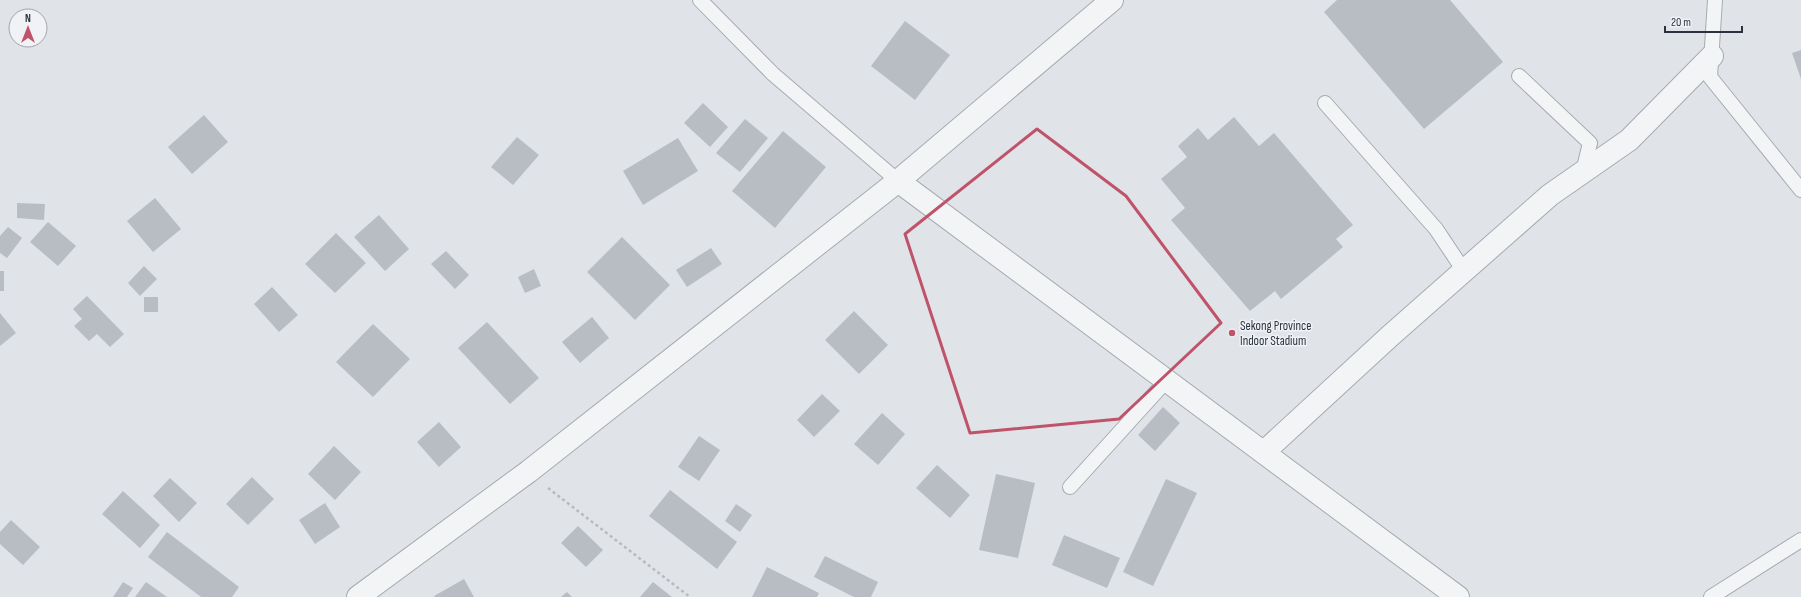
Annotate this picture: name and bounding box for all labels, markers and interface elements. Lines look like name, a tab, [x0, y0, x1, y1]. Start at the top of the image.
north arrow	[8, 8, 48, 48]
scale bar	[1665, 8, 1742, 34]
text: N	[25, 12, 31, 25]
text: 20 m	[1671, 15, 1691, 30]
place label: Sekong Province Indoor Stadium	[1240, 318, 1311, 349]
marker: Sekong Province Indoor Stadium	[1227, 328, 1237, 338]

